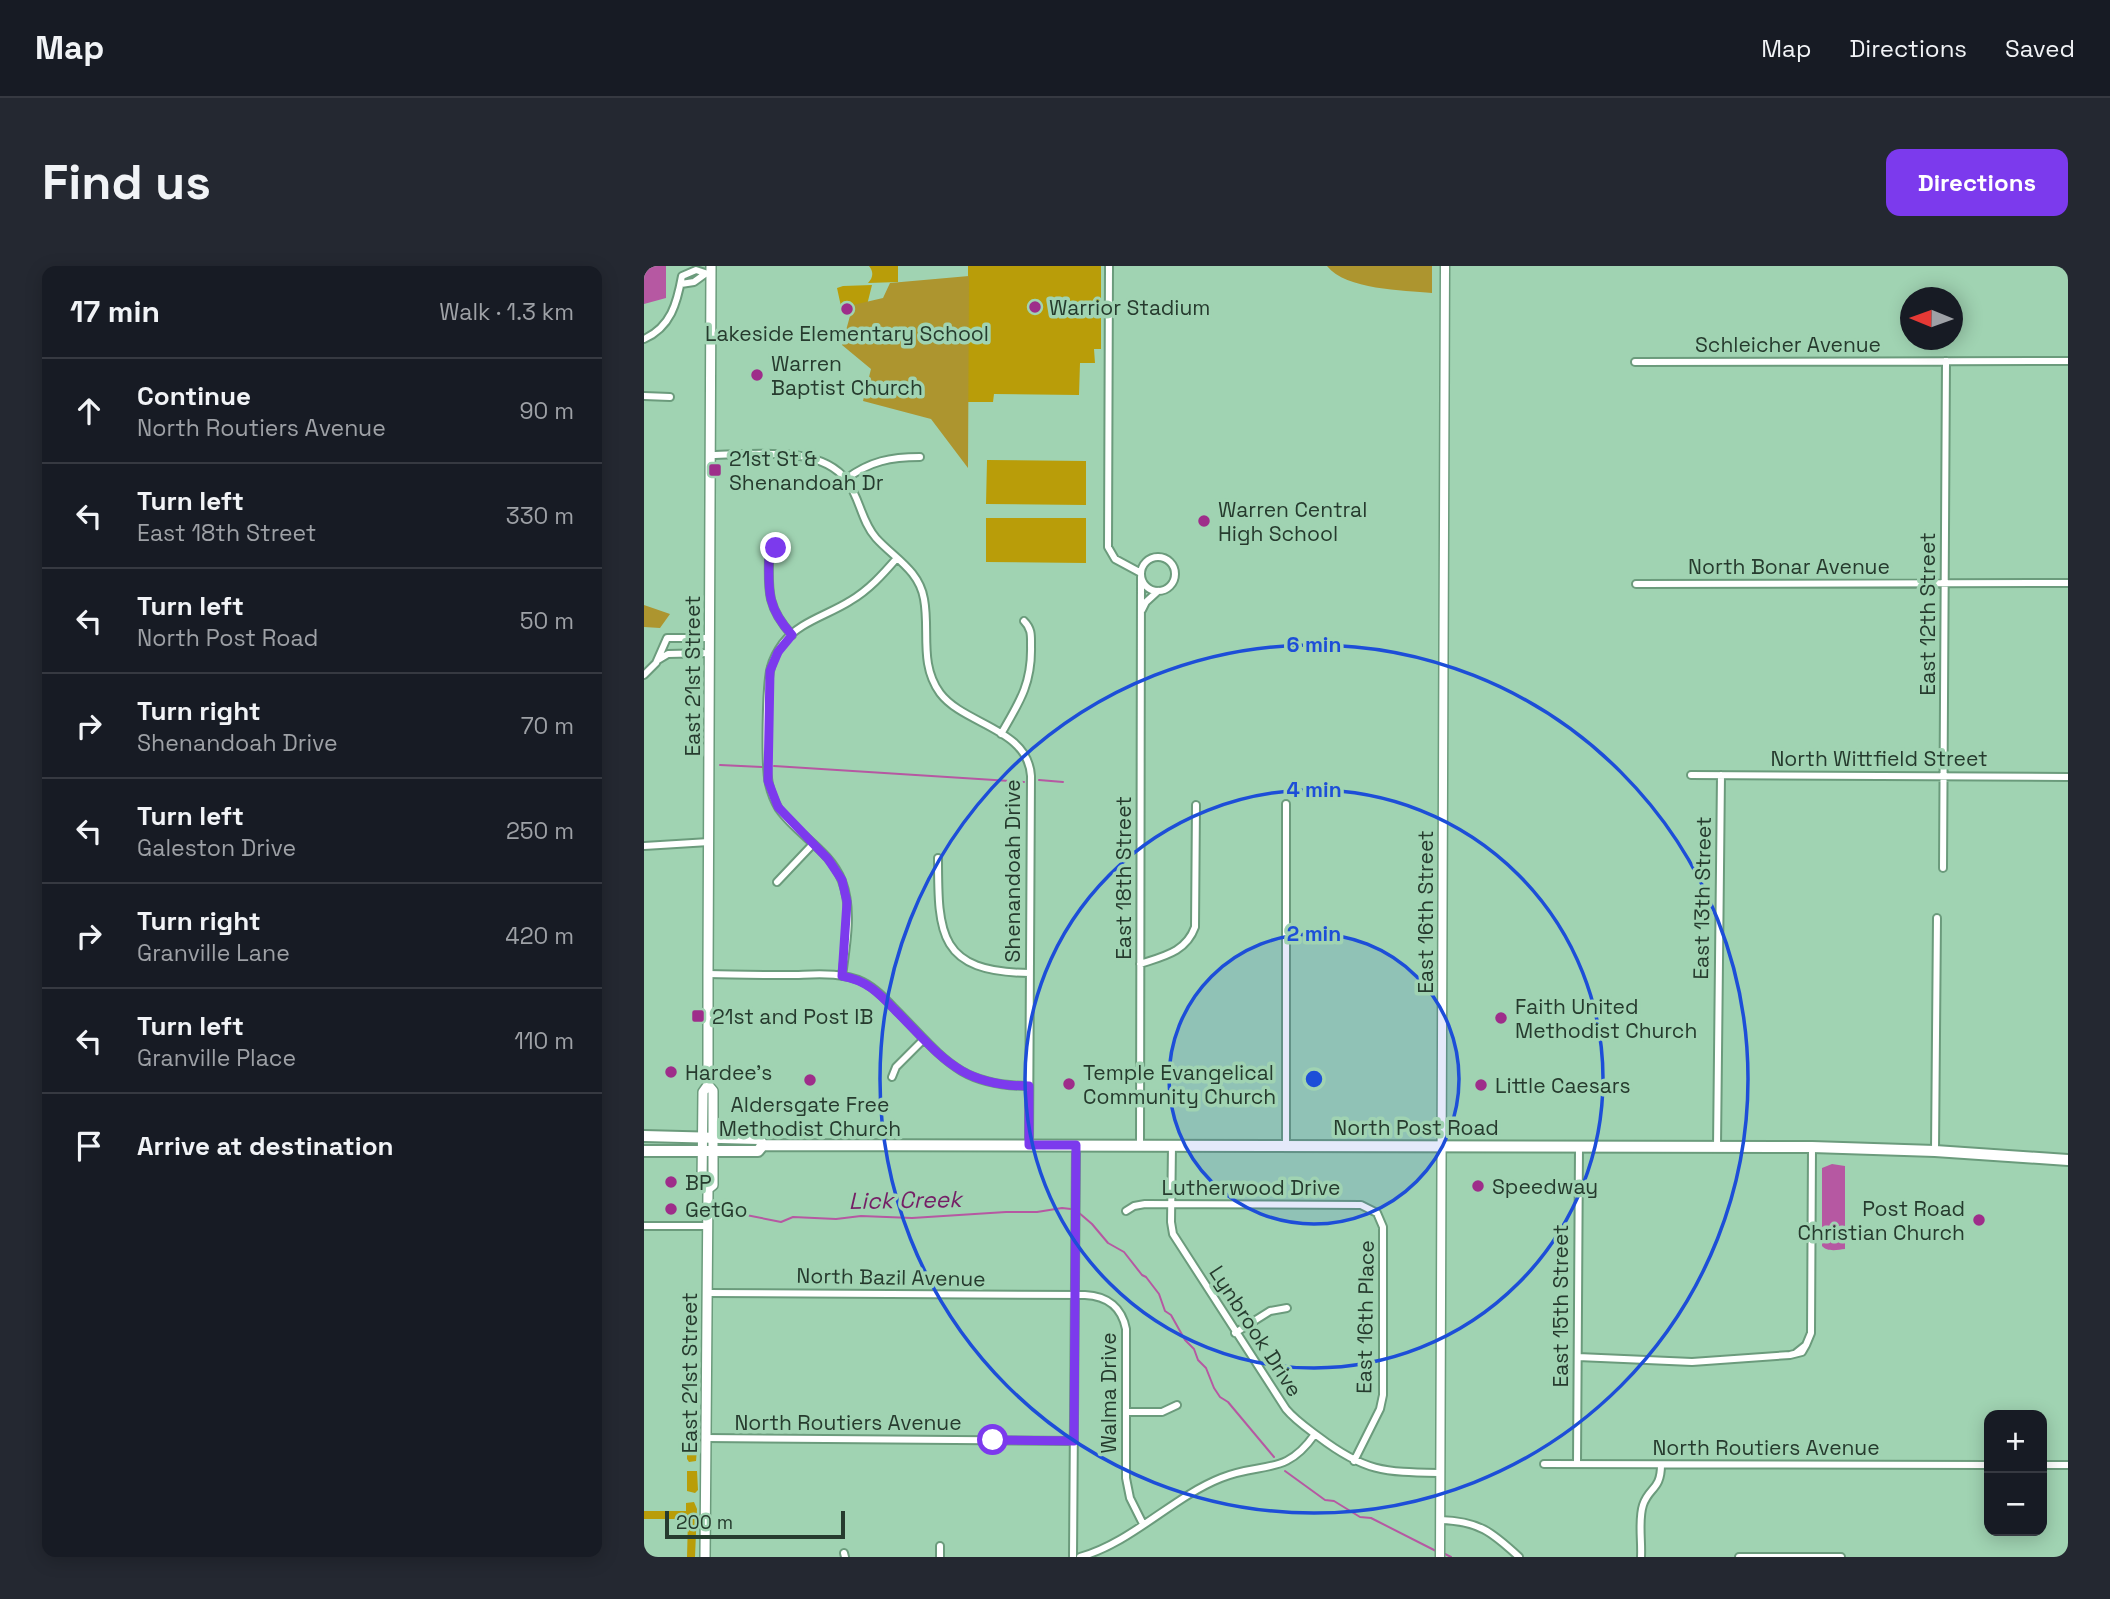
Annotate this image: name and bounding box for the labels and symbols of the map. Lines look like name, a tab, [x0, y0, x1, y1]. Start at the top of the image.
north arrow	[1900, 287, 1963, 350]
place label: Warrior Stadium	[1049, 294, 1210, 321]
marker: Warrior Stadium	[1027, 299, 1043, 315]
marker: Lakeside Elementary School	[839, 301, 855, 317]
place label: Lakeside Elementary School	[705, 320, 989, 347]
street label: Schleicher Avenue	[1695, 331, 1881, 358]
place label: Warren Baptist Church	[771, 350, 923, 401]
marker: Warren Baptist Church	[749, 367, 765, 383]
place label: 21st St & Shenandoah Dr	[729, 445, 884, 496]
marker: 21st St & Shenandoah Dr	[707, 462, 723, 478]
place label: Warren Central High School	[1218, 496, 1367, 547]
marker: Warren Central High School	[1196, 513, 1212, 529]
route end	[760, 532, 791, 563]
street label: East 12th Street	[1914, 532, 1941, 696]
street label: North Bonar Avenue	[1688, 553, 1890, 580]
street label: East 21st Street	[679, 595, 706, 757]
text: 6 min	[1287, 631, 1341, 658]
street label: North Wittfield Street	[1770, 745, 1988, 772]
text: 4 min	[1286, 776, 1342, 803]
street label: Shenandoah Drive	[999, 779, 1026, 963]
street label: East 18th Street	[1110, 796, 1137, 960]
street label: East 13th Street	[1687, 816, 1717, 980]
street label: East 16th Street	[1412, 830, 1439, 994]
text: 2 min	[1287, 920, 1341, 947]
place label: Faith United Methodist Church	[1515, 993, 1697, 1044]
place label: 21st and Post IB	[712, 1003, 873, 1030]
marker: 21st and Post IB	[690, 1008, 706, 1024]
marker: Faith United Methodist Church	[1493, 1010, 1509, 1026]
place label: Hardee's	[685, 1059, 772, 1086]
place label: Temple Evangelical Community Church	[1083, 1059, 1276, 1110]
marker: Hardee's	[663, 1064, 679, 1080]
centre of rings	[1302, 1067, 1326, 1091]
marker: Aldersgate Free Methodist Church	[802, 1072, 818, 1088]
place label: Little Caesars	[1495, 1072, 1631, 1099]
marker: Temple Evangelical Community Church	[1061, 1076, 1077, 1092]
marker: Little Caesars	[1473, 1077, 1489, 1093]
place label: Aldersgate Free Methodist Church	[719, 1091, 901, 1142]
street label: North Post Road	[1333, 1114, 1499, 1141]
place label: BP	[685, 1169, 712, 1196]
place label: Speedway	[1492, 1173, 1598, 1200]
marker: BP	[663, 1174, 679, 1190]
street label: Lutherwood Drive	[1162, 1174, 1340, 1201]
marker: Speedway	[1470, 1178, 1486, 1194]
water label: Lick Creek	[848, 1184, 964, 1216]
place label: Post Road Christian Church	[1798, 1195, 1965, 1246]
place label: GetGo	[685, 1196, 747, 1223]
marker: GetGo	[663, 1201, 679, 1217]
marker: Post Road Christian Church	[1971, 1212, 1987, 1228]
street label: East 15th Street	[1547, 1224, 1574, 1388]
street label: East 16th Place	[1350, 1240, 1380, 1394]
street label: Lynbrook Drive	[1204, 1260, 1308, 1402]
street label: North Bazil Avenue	[796, 1262, 986, 1292]
street label: East 21st Street	[676, 1292, 703, 1454]
street label: Walma Drive	[1095, 1332, 1122, 1454]
street label: North Routiers Avenue	[734, 1409, 962, 1436]
route start	[977, 1424, 1008, 1455]
street label: North Routiers Avenue	[1652, 1434, 1880, 1461]
scale bar	[665, 1508, 845, 1540]

